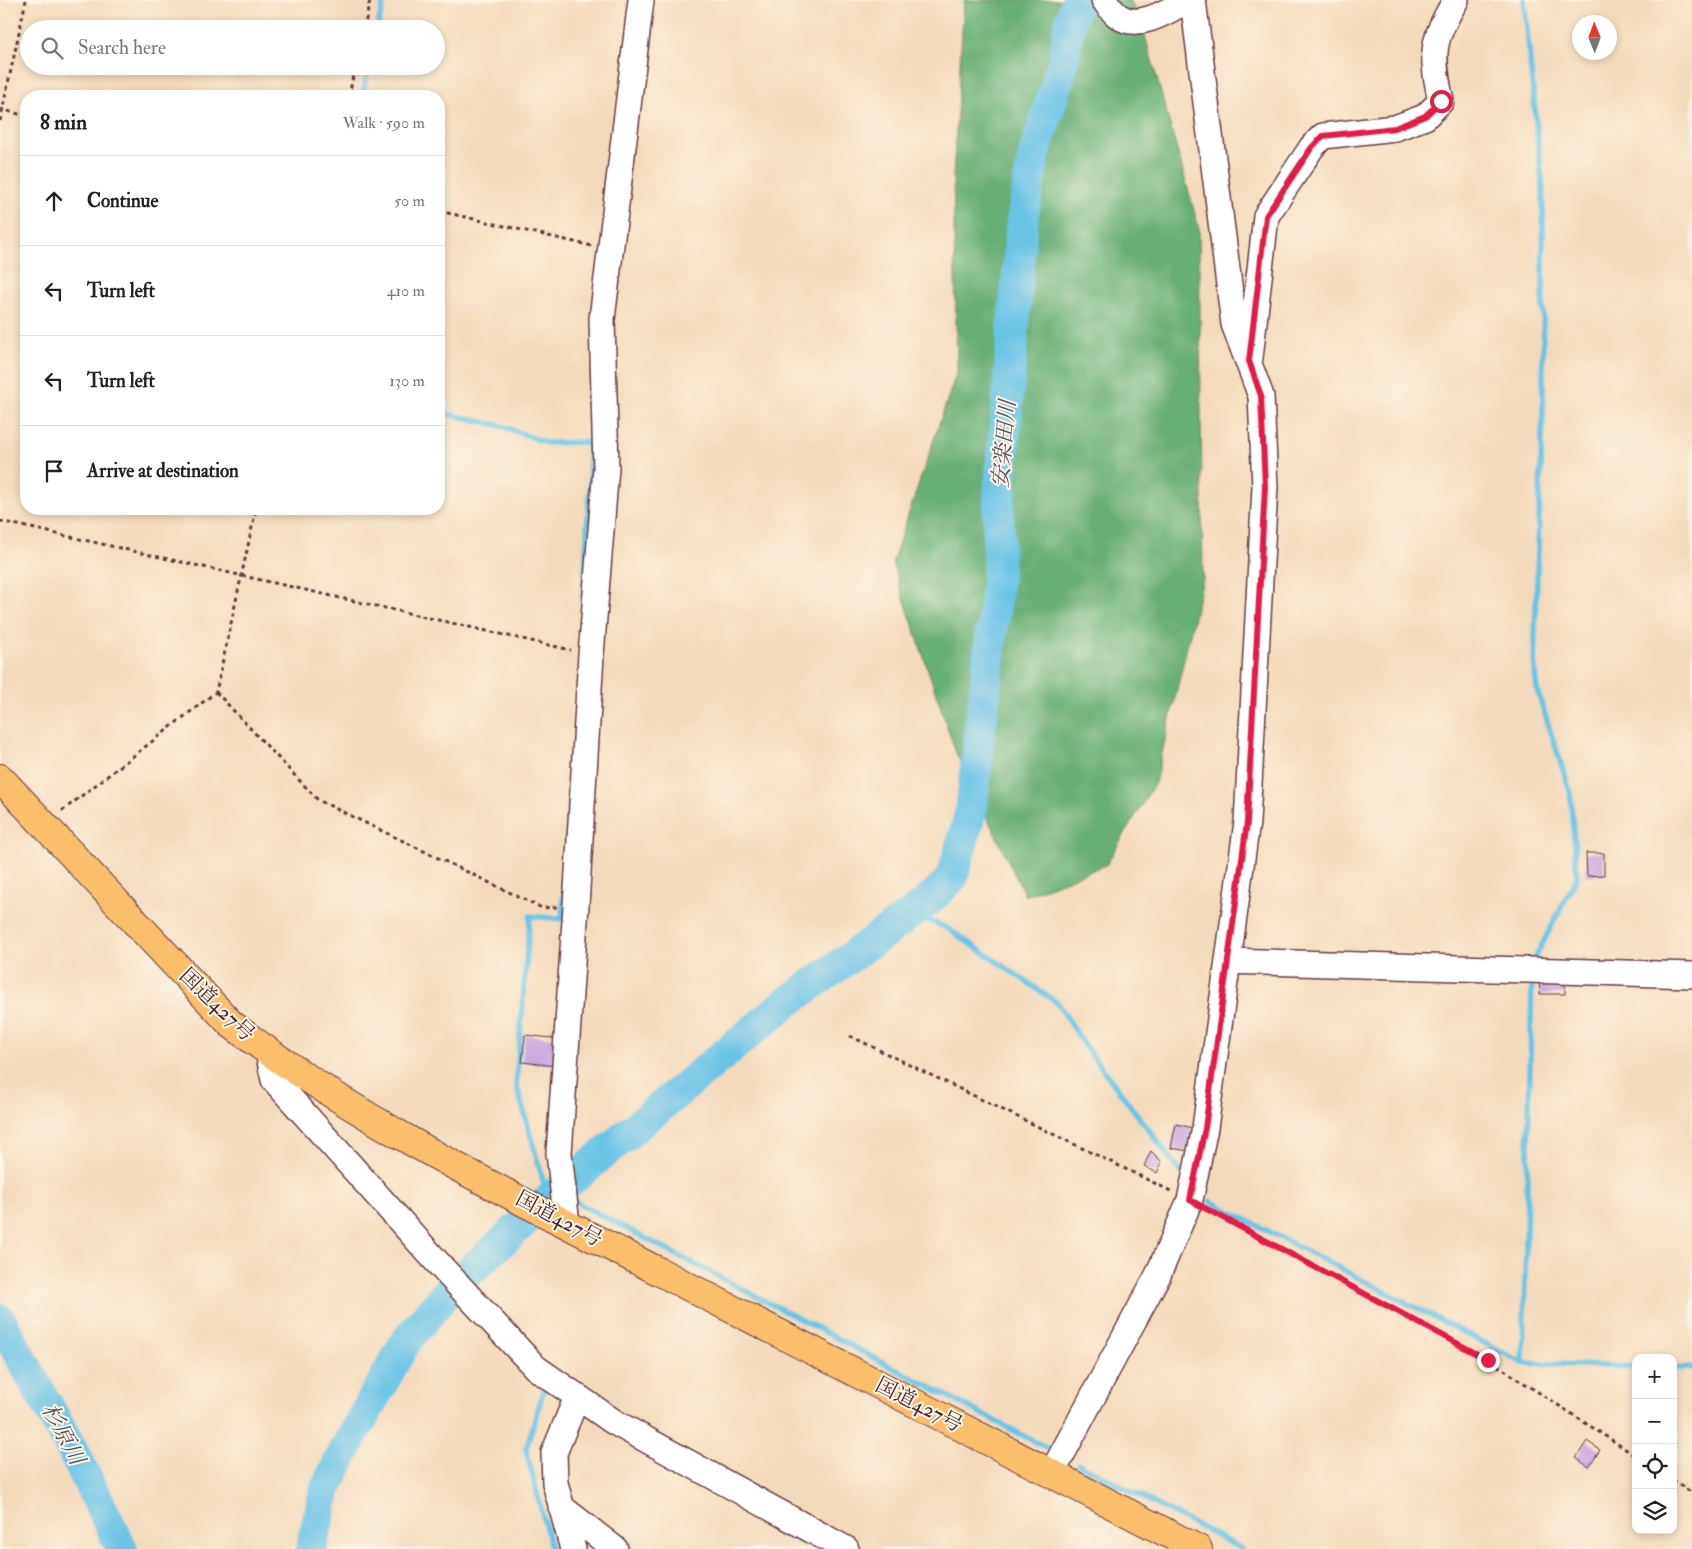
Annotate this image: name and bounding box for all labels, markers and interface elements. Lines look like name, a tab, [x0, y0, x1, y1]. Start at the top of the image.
north arrow	[1572, 15, 1617, 60]
search box	[20, 20, 445, 75]
icon: search	[38, 34, 66, 62]
text: Search here	[78, 36, 166, 60]
route start	[1430, 90, 1453, 113]
text: 8 min	[40, 109, 87, 136]
text: Walk · 590 m	[343, 113, 425, 133]
icon: ahead	[40, 187, 68, 215]
text: Continue	[87, 189, 158, 213]
text: 50 m	[394, 191, 425, 211]
icon: left	[40, 277, 68, 305]
text: Turn left	[87, 279, 155, 303]
text: 410 m	[387, 281, 425, 301]
icon: left	[40, 367, 68, 395]
text: Turn left	[87, 369, 155, 393]
text: 130 m	[389, 371, 425, 391]
water label: 安楽田川	[986, 397, 1022, 489]
icon: arrive	[40, 457, 68, 485]
text: Arrive at destination	[87, 459, 239, 483]
street label: 国道427号	[174, 962, 260, 1048]
street label: 国道427号	[511, 1185, 607, 1253]
route end	[1477, 1349, 1500, 1372]
map controls	[1632, 1354, 1677, 1534]
button: +	[1632, 1354, 1677, 1399]
street label: 国道427号	[871, 1372, 967, 1438]
water label: 杉原川	[35, 1398, 92, 1471]
button: −	[1632, 1399, 1677, 1444]
button: locate	[1632, 1444, 1677, 1489]
button: layers	[1632, 1489, 1677, 1534]

